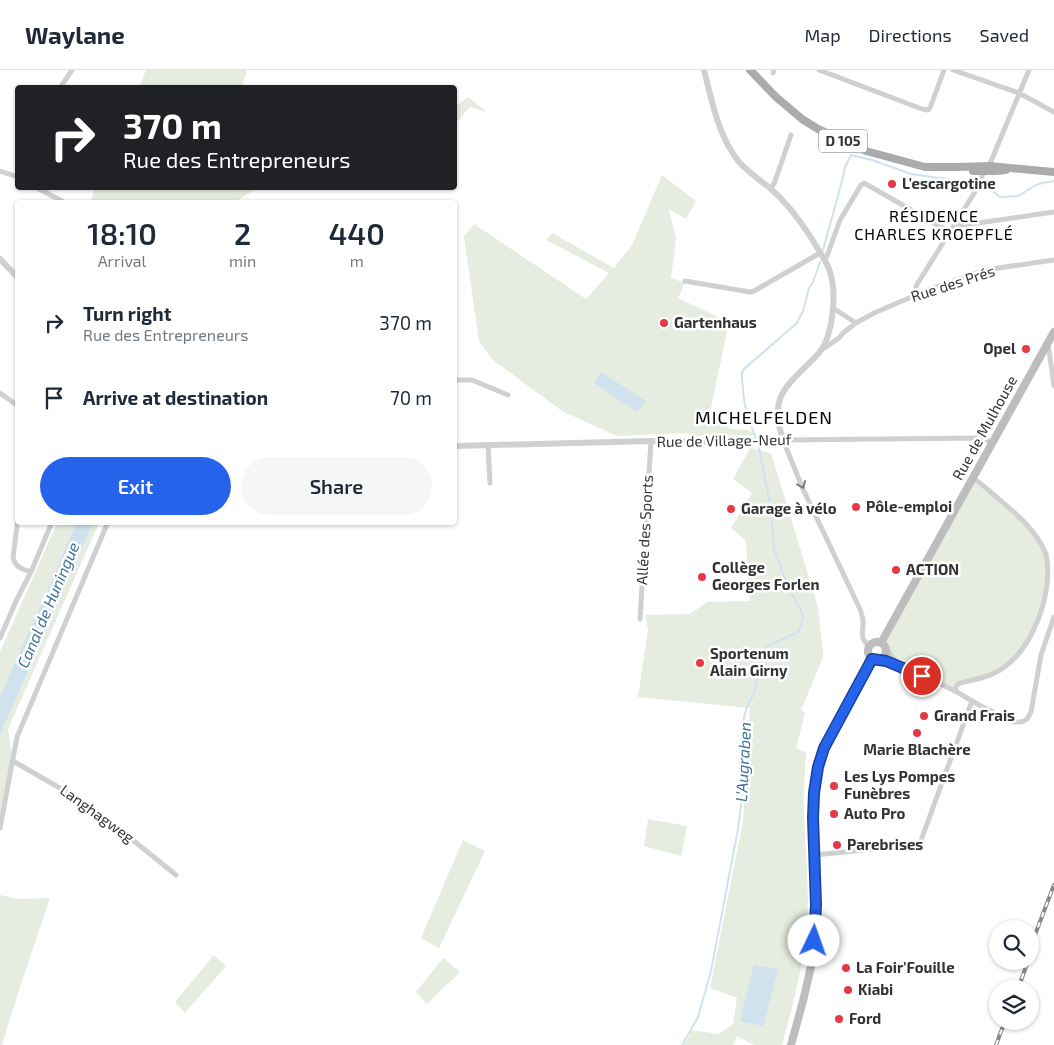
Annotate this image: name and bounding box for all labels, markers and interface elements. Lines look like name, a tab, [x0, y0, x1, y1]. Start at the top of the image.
text: Waylane	[25, 20, 125, 49]
text: Map	[804, 24, 841, 46]
text: Directions	[869, 24, 952, 46]
text: Saved	[980, 24, 1029, 46]
text: 370 m	[123, 104, 222, 146]
icon: right	[40, 105, 105, 170]
road number: D 105	[819, 129, 867, 152]
text: Rue des Entrepreneurs	[123, 146, 350, 172]
place label: L'escargotine	[902, 174, 996, 192]
marker: L'escargotine	[886, 178, 898, 190]
district label: RÉSIDENCE CHARLES KROEPFLÉ	[854, 206, 1014, 243]
text: 18:10	[87, 215, 157, 251]
text: 2	[234, 215, 251, 251]
text: 440	[329, 215, 385, 251]
text: Arrival	[98, 251, 146, 270]
text: min	[229, 251, 256, 270]
text: m	[350, 251, 364, 270]
street label: Rue des Prés	[908, 261, 997, 305]
text: Turn right	[83, 302, 171, 325]
icon: right	[40, 309, 68, 337]
text: 370 m	[379, 311, 432, 334]
place label: Gartenhaus	[674, 313, 757, 331]
marker: Gartenhaus	[658, 317, 670, 329]
text: Rue des Entrepreneurs	[83, 325, 248, 344]
place label: Opel	[983, 339, 1016, 357]
marker: Opel	[1020, 343, 1032, 355]
street label: Rue de Mulhouse	[948, 372, 1020, 483]
icon: arrive	[40, 384, 68, 412]
text: Arrive at destination	[83, 386, 268, 409]
text: 70 m	[390, 386, 432, 409]
district label: MICHELFELDEN	[695, 406, 833, 428]
street label: Rue de Village-Neuf	[656, 430, 792, 450]
button: Exit	[40, 457, 231, 515]
button: Share	[241, 457, 432, 515]
street label: Allée des Sports	[632, 474, 656, 585]
one-way arrow	[795, 480, 806, 489]
place label: Pôle-emploi	[866, 497, 952, 515]
place label: Garage à vélo	[741, 499, 837, 517]
marker: Pôle-emploi	[850, 501, 862, 513]
marker: Garage à vélo	[725, 503, 737, 515]
water label: Canal de Huningue	[12, 539, 83, 671]
place label: Collège Georges Forlen	[712, 558, 819, 593]
place label: ACTION	[906, 560, 959, 578]
marker: ACTION	[890, 564, 902, 576]
marker: Collège Georges Forlen	[696, 571, 708, 583]
place label: Sportenum Alain Girny	[710, 644, 789, 680]
pin	[901, 655, 943, 697]
marker: Sportenum Alain Girny	[694, 657, 706, 669]
icon: arrive	[908, 662, 936, 690]
place label: Grand Frais	[934, 706, 1015, 724]
marker: Grand Frais	[918, 710, 930, 722]
water label: L'Augraben	[731, 722, 754, 802]
marker: Marie Blachère	[911, 727, 923, 739]
place label: Marie Blachère	[863, 740, 971, 758]
place label: Les Lys Pompes Funèbres	[844, 767, 955, 802]
street label: Langhagweg	[57, 780, 139, 846]
marker: Les Lys Pompes Funèbres	[828, 780, 840, 792]
place label: Auto Pro	[844, 804, 905, 822]
marker: Auto Pro	[828, 808, 840, 820]
place label: Parebrises	[847, 835, 923, 853]
marker: Parebrises	[831, 839, 843, 851]
position arrow	[787, 914, 839, 966]
map controls	[989, 920, 1039, 1030]
button: search	[989, 920, 1039, 970]
place label: La Foir'Fouille	[856, 958, 955, 976]
marker: La Foir'Fouille	[840, 962, 852, 974]
place label: Kiabi	[858, 980, 893, 998]
button: layers	[989, 980, 1039, 1030]
marker: Kiabi	[842, 984, 854, 996]
place label: Ford	[849, 1009, 881, 1027]
marker: Ford	[833, 1013, 845, 1025]

